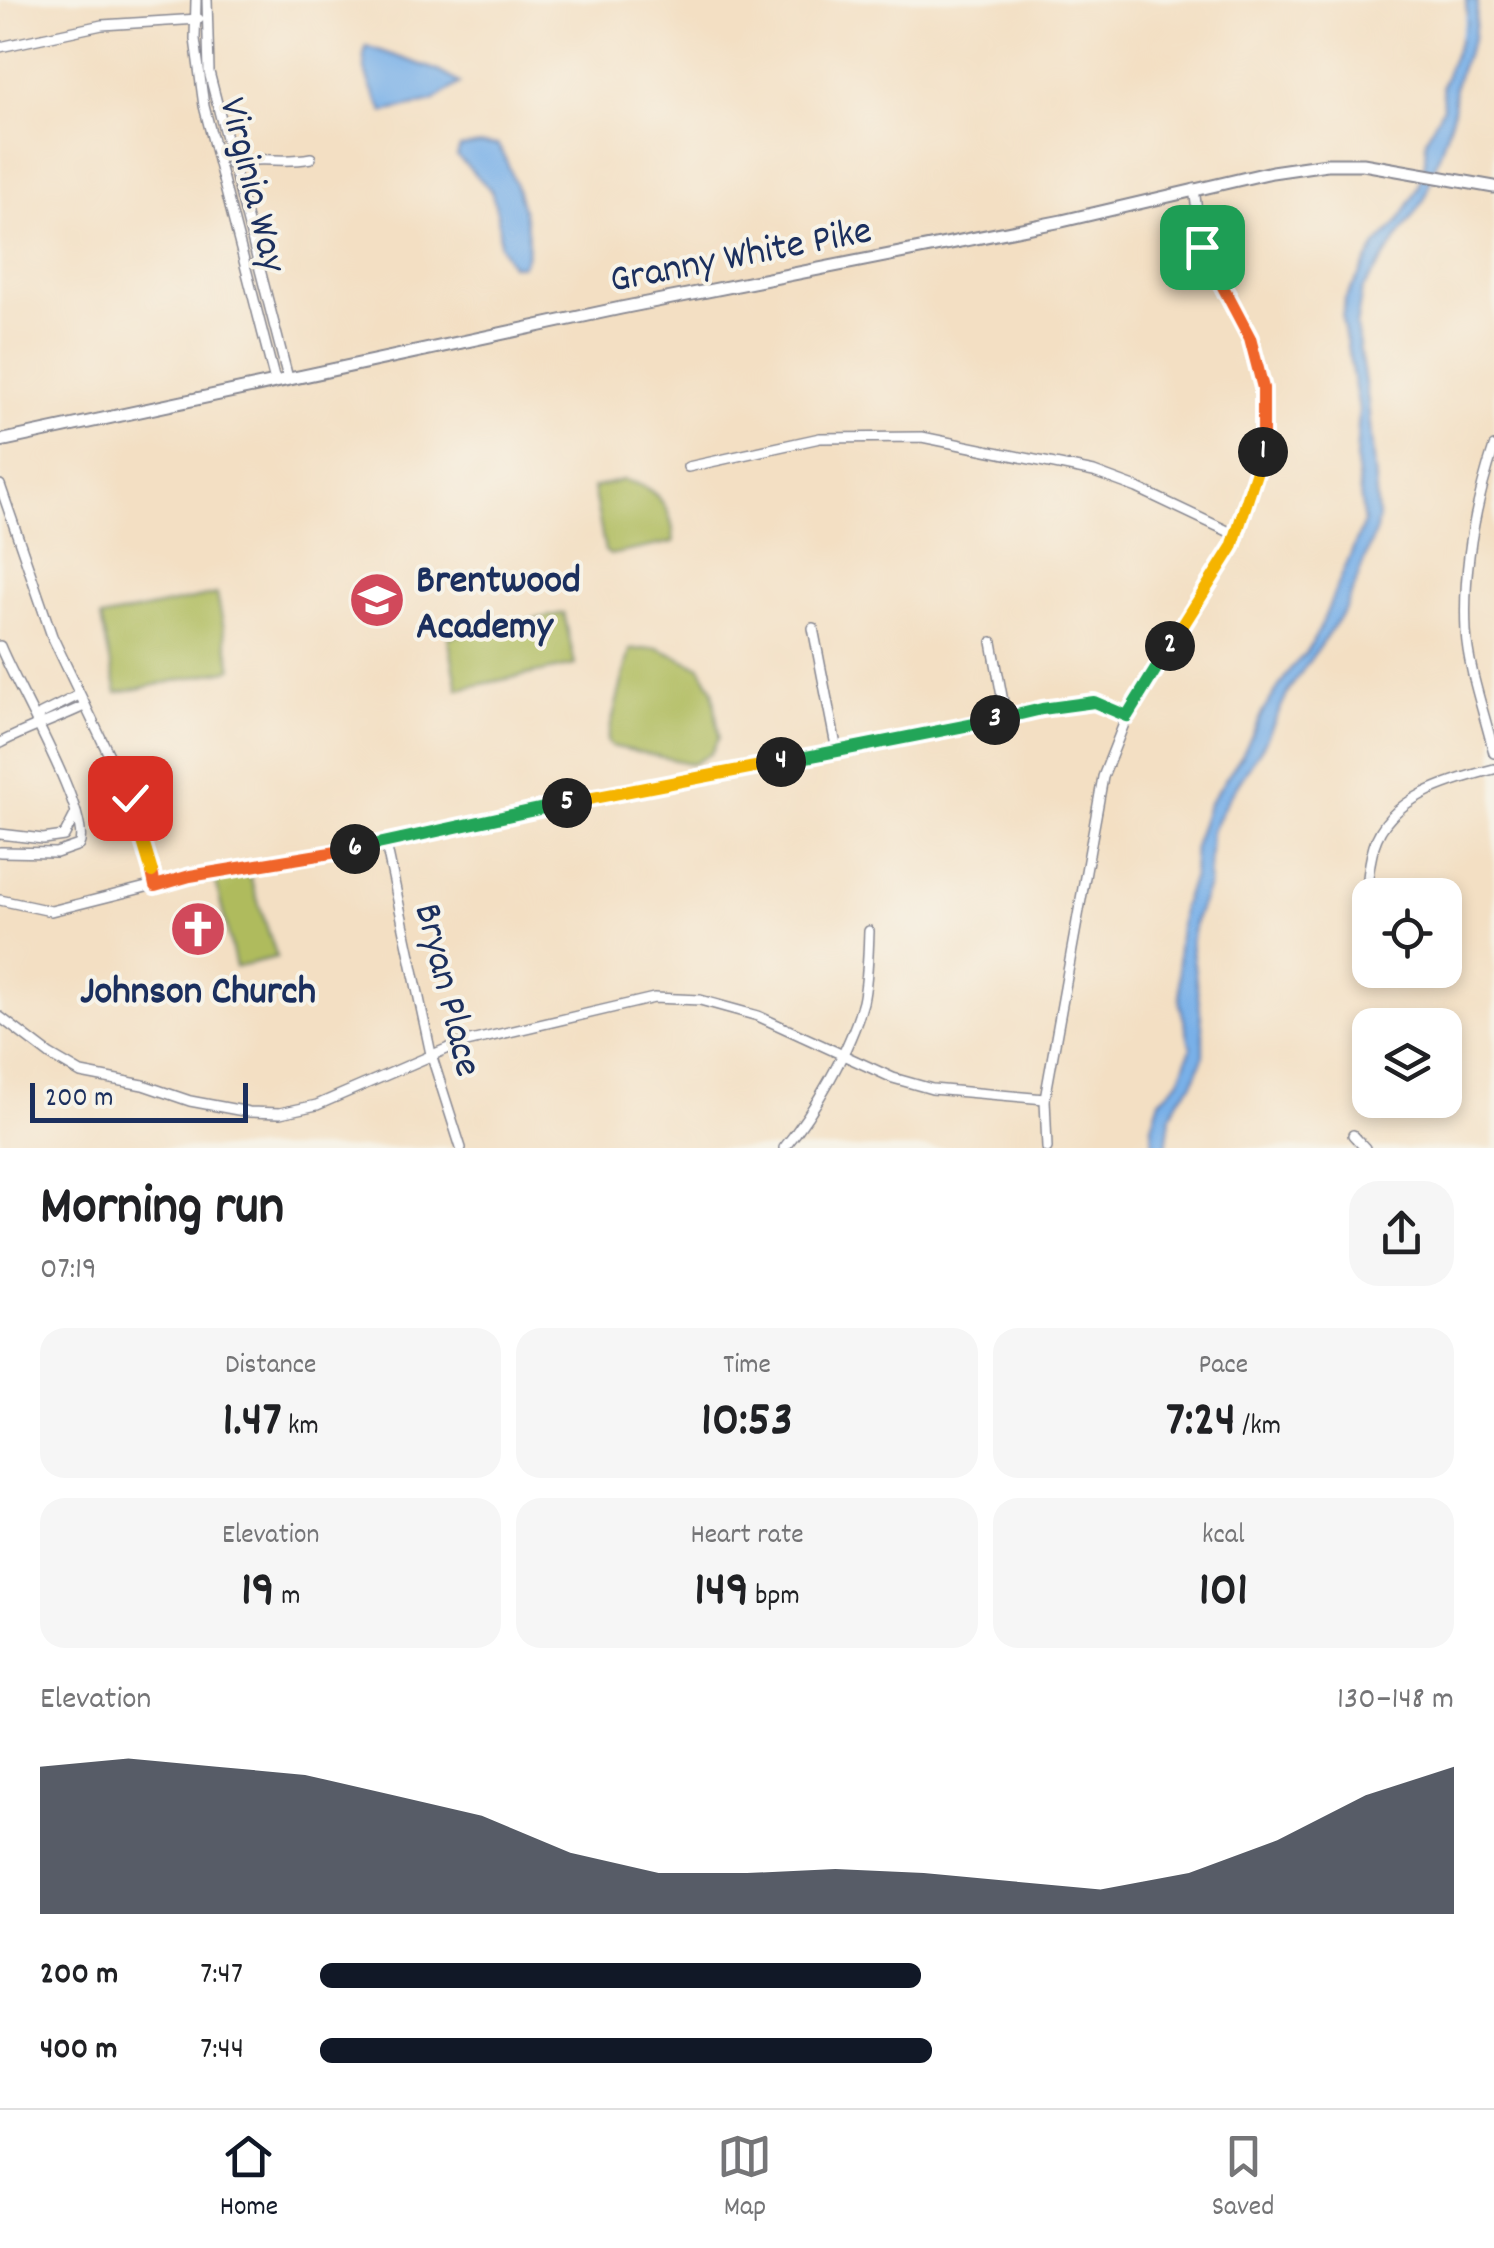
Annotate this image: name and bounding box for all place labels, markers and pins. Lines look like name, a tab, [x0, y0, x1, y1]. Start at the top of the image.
pin	[1160, 205, 1245, 290]
pin: 1	[1238, 427, 1288, 477]
place label: Brentwood Academy	[416, 555, 581, 658]
school or university icon: Brentwood Academy	[347, 570, 407, 630]
pin: 2	[1145, 621, 1195, 671]
pin: 3	[970, 695, 1020, 745]
pin: 4	[756, 737, 806, 787]
pin	[88, 756, 173, 841]
pin: 5	[542, 778, 592, 828]
pin: 6	[330, 824, 380, 874]
church icon: Johnson Church	[168, 899, 228, 959]
place label: Johnson Church	[80, 966, 316, 1023]

